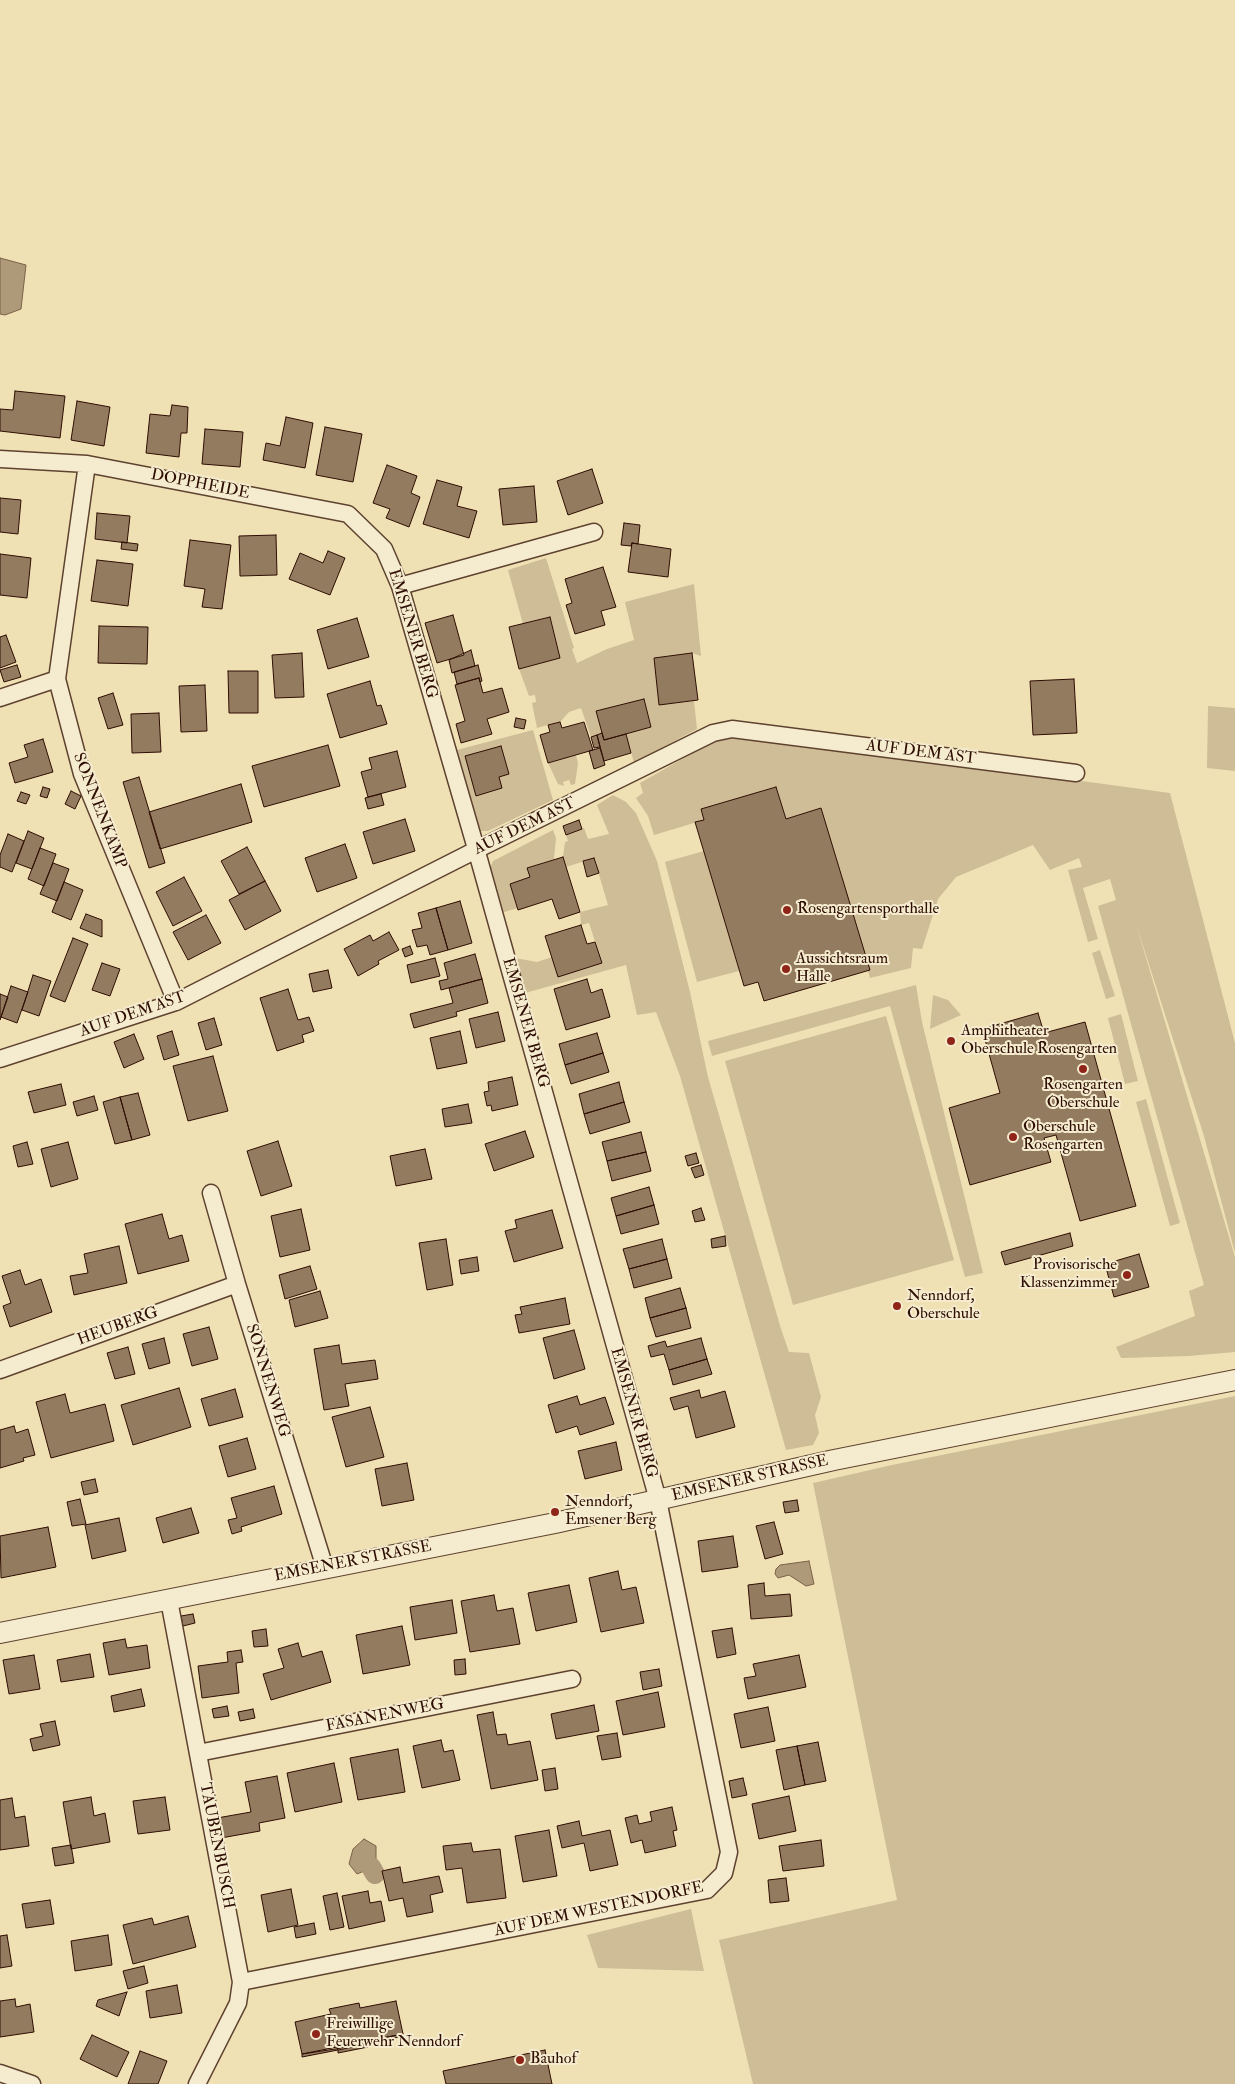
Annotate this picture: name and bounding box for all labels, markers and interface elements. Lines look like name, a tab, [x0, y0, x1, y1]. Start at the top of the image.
street label: DOPPHEIDE	[149, 466, 251, 504]
street label: EMSENER BERG	[383, 567, 441, 701]
street label: AUF DEM AST	[865, 737, 977, 769]
street label: SONNENKAMP	[68, 750, 130, 872]
street label: AUF DEM AST	[471, 794, 579, 860]
place label: Rosengartensporthalle	[797, 900, 939, 920]
marker: Rosengartensporthalle	[781, 904, 793, 916]
place label: Aussichtsraum Halle	[796, 950, 888, 988]
street label: EMSENER BERG	[497, 956, 553, 1090]
marker: Aussichtsraum Halle	[780, 963, 792, 975]
street label: AUF DEM AST	[78, 988, 188, 1042]
place label: Amphitheater Oberschule Rosengarten	[961, 1022, 1117, 1060]
marker: Amphitheater Oberschule Rosengarten	[945, 1035, 957, 1047]
marker: Rosengarten Oberschule	[1077, 1063, 1089, 1075]
place label: Rosengarten Oberschule	[1043, 1076, 1123, 1114]
place label: Oberschule Rosengarten	[1023, 1118, 1103, 1156]
marker: Oberschule Rosengarten	[1007, 1131, 1019, 1143]
place label: Provisorische Klassenzimmer	[1020, 1256, 1117, 1294]
marker: Provisorische Klassenzimmer	[1121, 1269, 1133, 1281]
place label: Nenndorf, Oberschule	[907, 1287, 980, 1325]
marker: Nenndorf, Oberschule	[891, 1300, 903, 1312]
street label: HEUBERG	[75, 1304, 161, 1350]
street label: SONNENWEG	[241, 1322, 293, 1440]
street label: EMSENER BERG	[605, 1346, 661, 1480]
street label: EMSENER STRASSE	[670, 1452, 830, 1506]
place label: Nenndorf, Emsener Berg	[565, 1493, 656, 1531]
marker: Nenndorf, Emsener Berg	[549, 1506, 561, 1518]
street label: EMSENER STRASSE	[273, 1537, 433, 1587]
street label: FASANENWEG	[324, 1695, 446, 1737]
street label: TAUBENBUSCH	[194, 1781, 238, 1911]
street label: AUF DEM WESTENDORFE	[493, 1878, 705, 1942]
place label: Freiwillige Feuerwehr Nenndorf	[326, 2015, 461, 2053]
marker: Freiwillige Feuerwehr Nenndorf	[310, 2028, 322, 2040]
place label: Bauhof	[530, 2050, 577, 2070]
marker: Bauhof	[514, 2054, 526, 2066]

